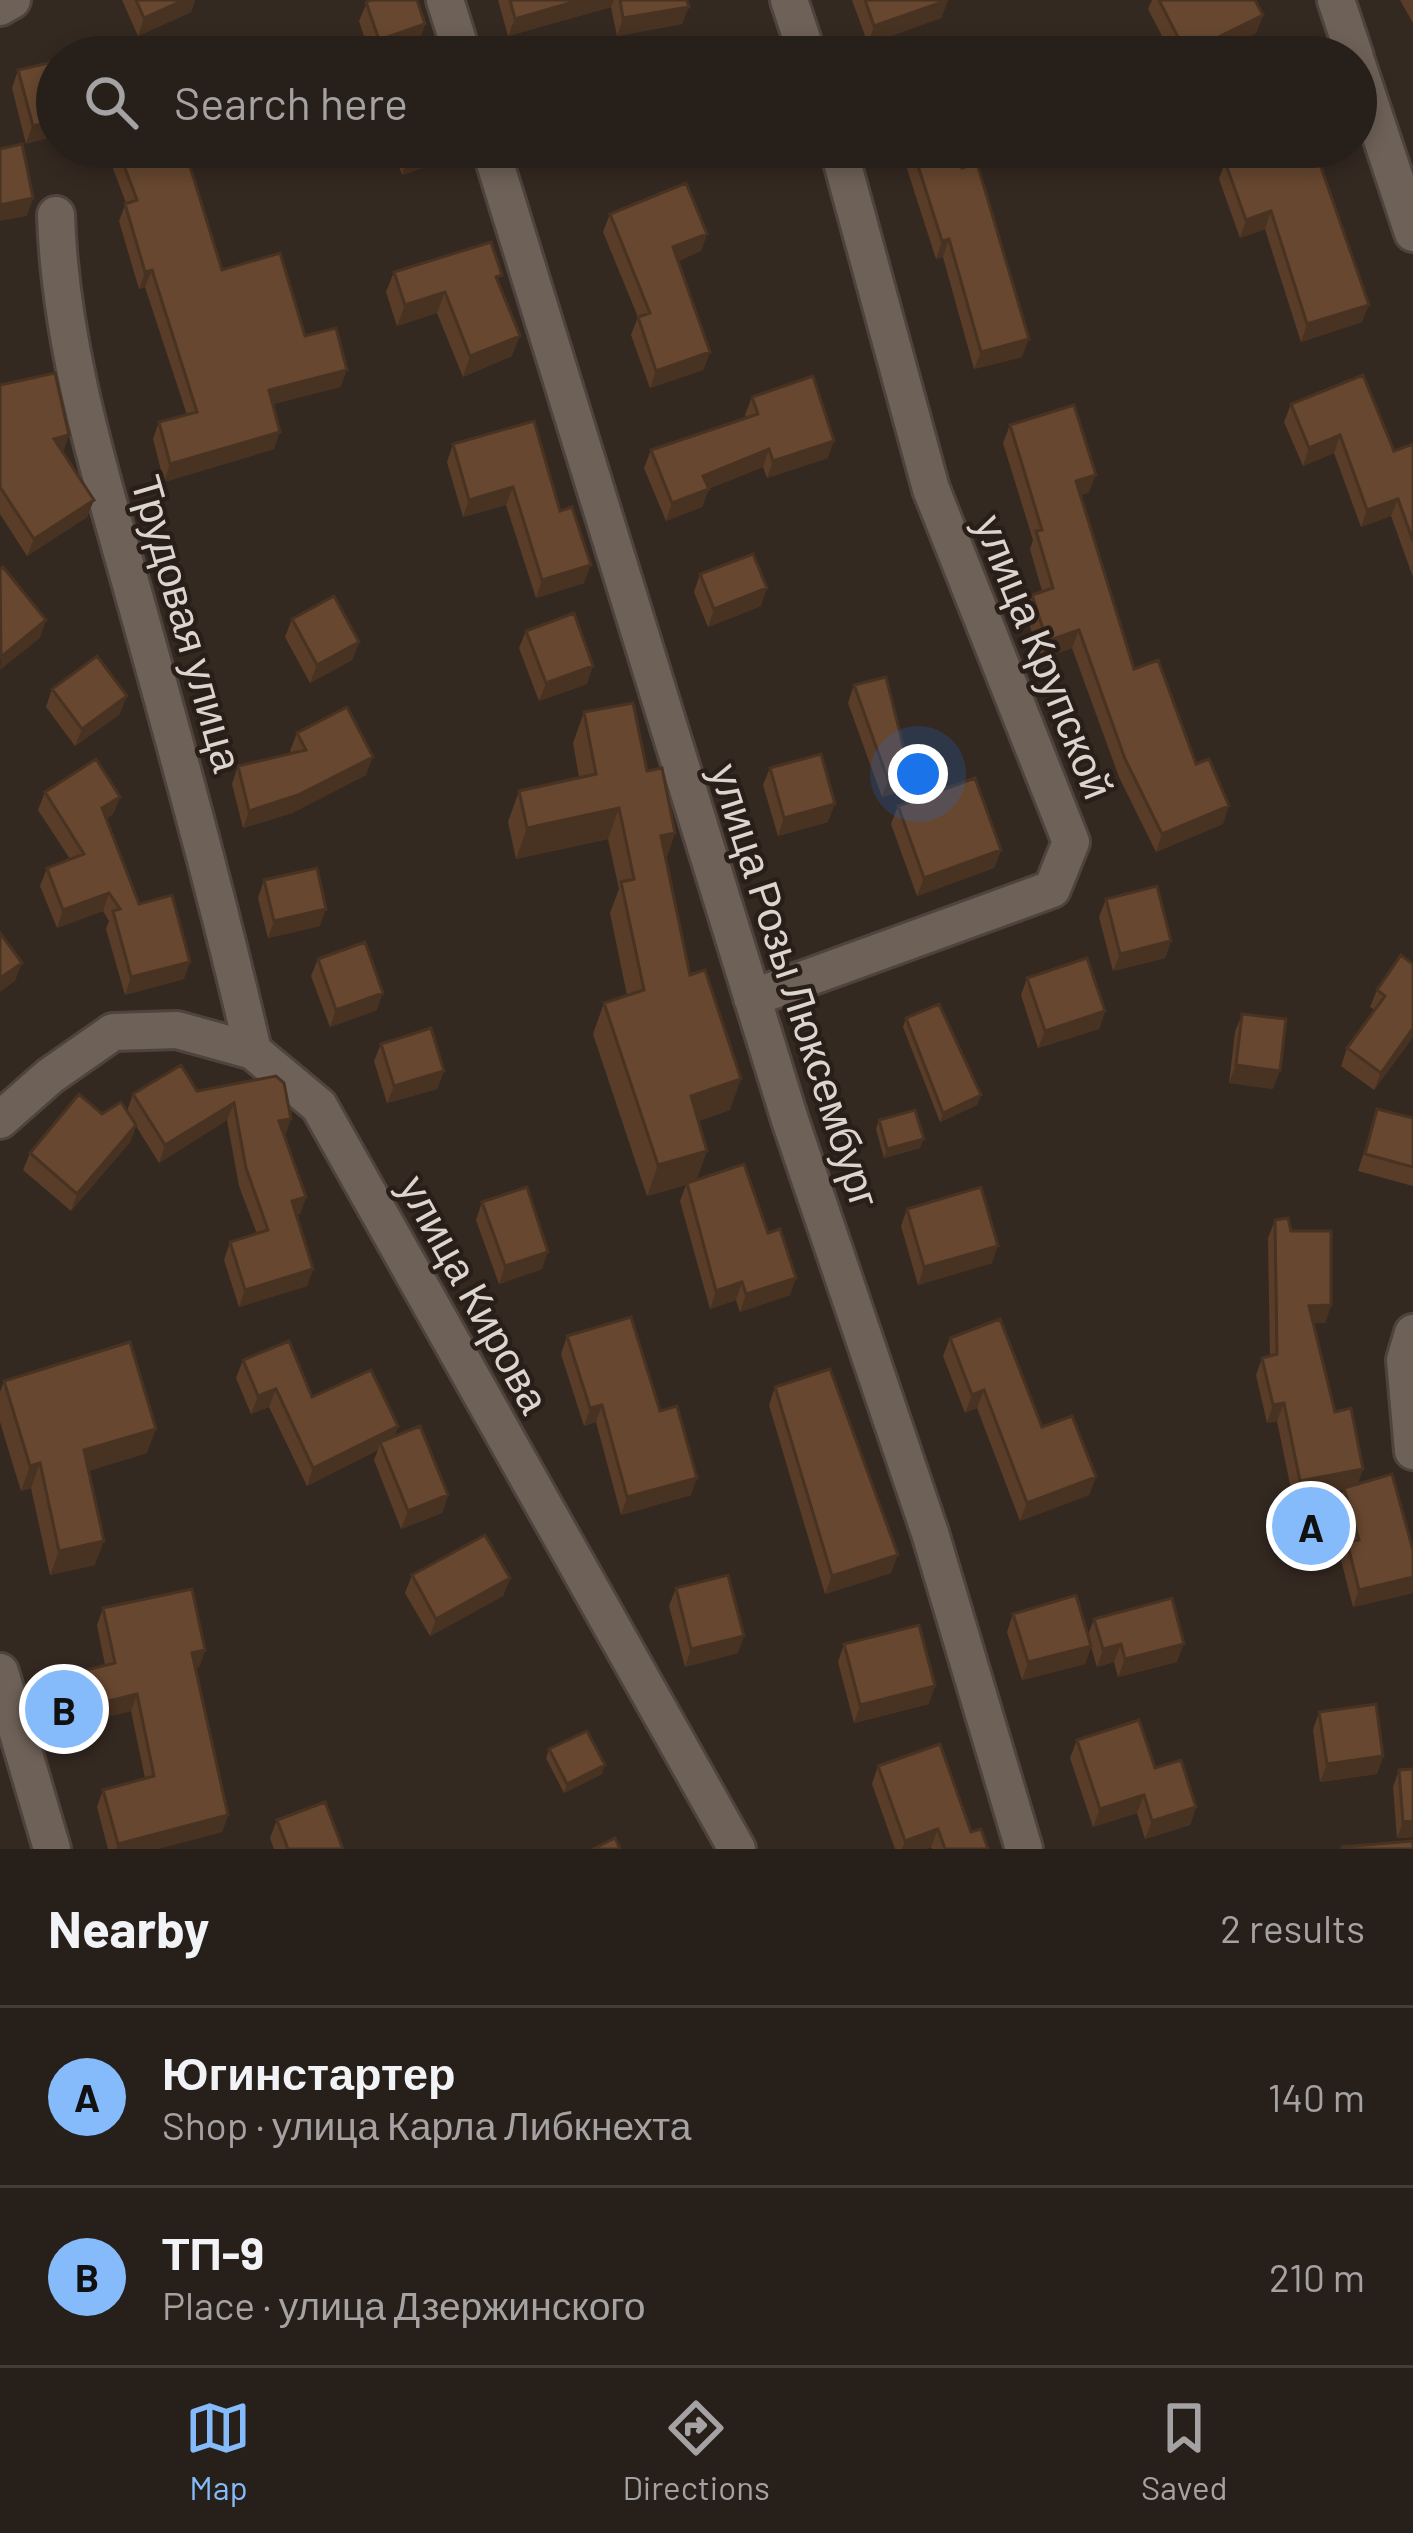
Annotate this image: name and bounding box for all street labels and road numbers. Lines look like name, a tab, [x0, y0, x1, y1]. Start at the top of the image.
street label: Трудовая улица	[122, 469, 255, 778]
street label: улица Крупской	[965, 507, 1126, 806]
street label: улица Розы Люксембург	[701, 757, 892, 1214]
street label: улица Кирова	[389, 1166, 562, 1421]

